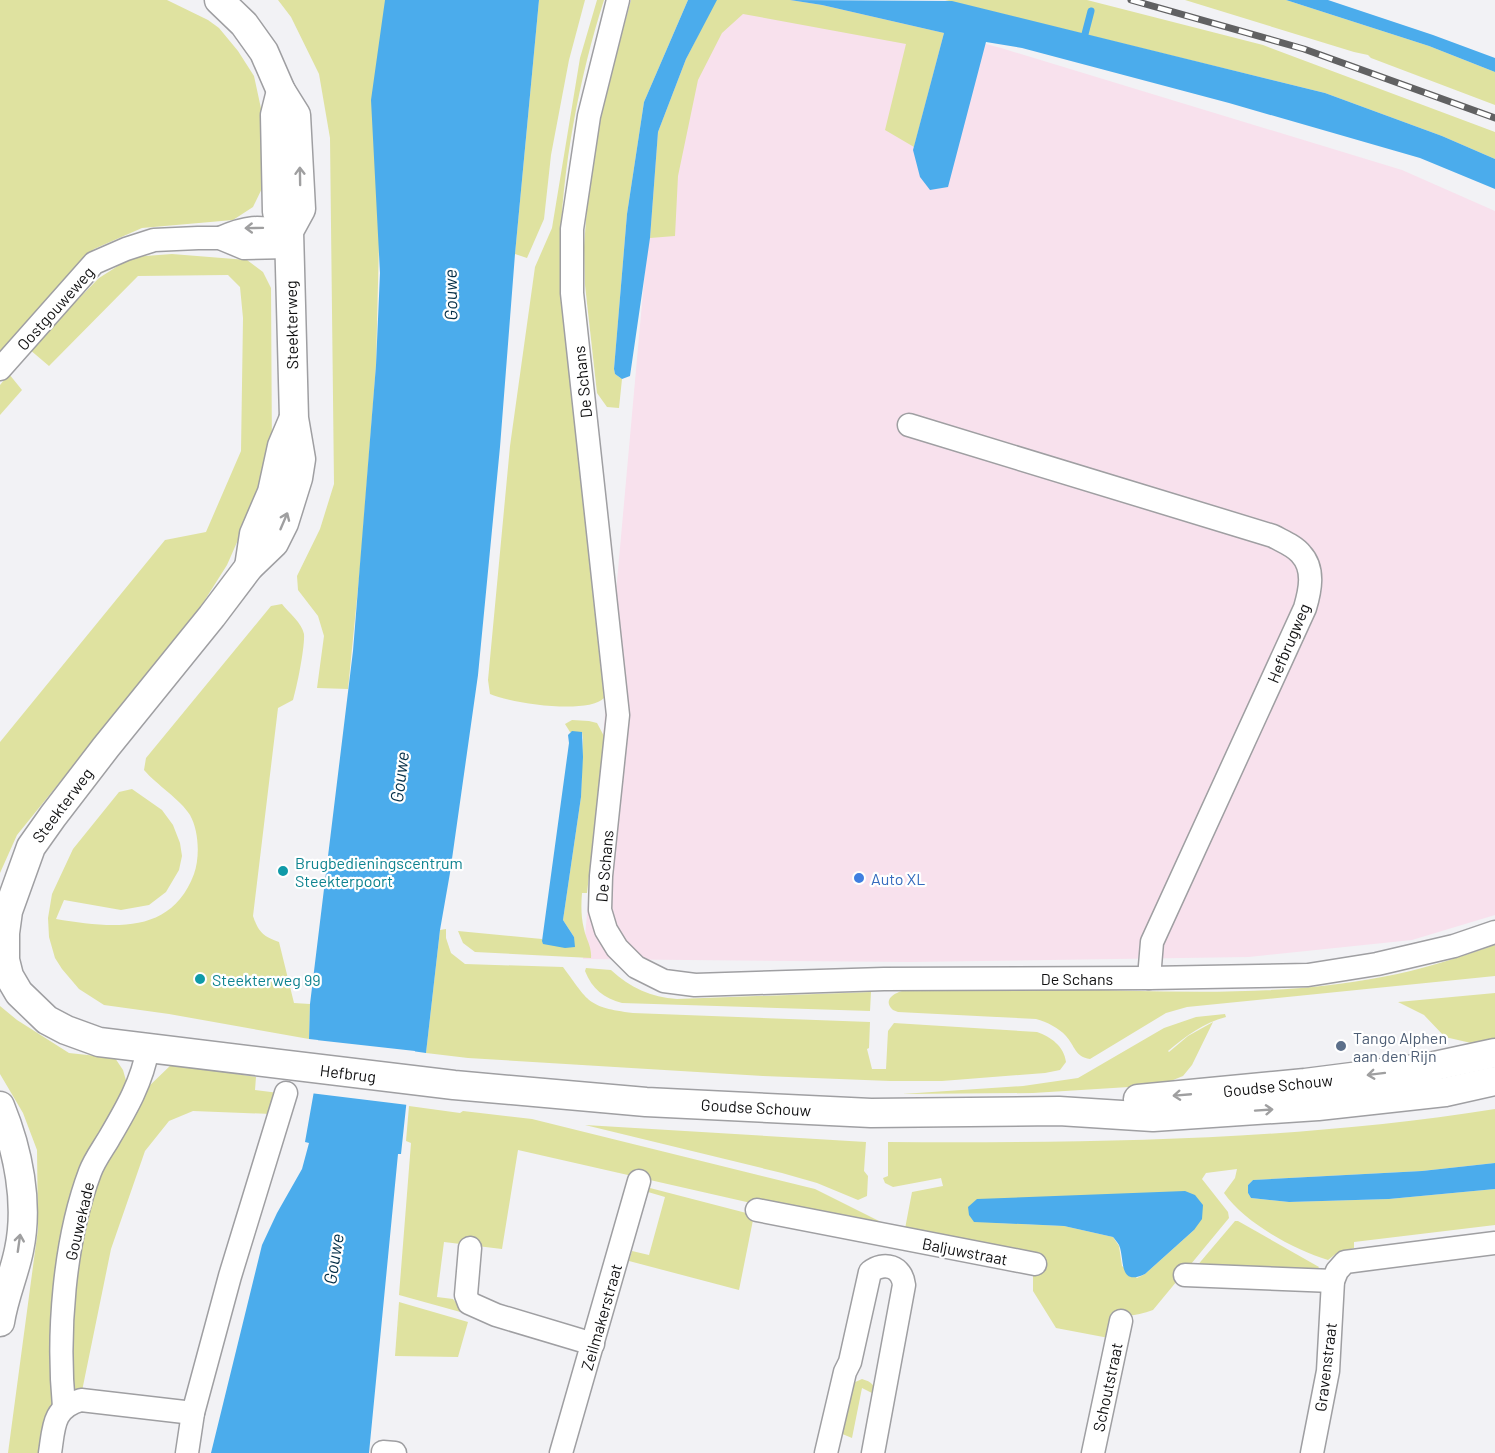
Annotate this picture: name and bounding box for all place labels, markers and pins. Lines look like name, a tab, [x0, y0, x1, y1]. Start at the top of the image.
place label: Brugbedieningscentrum Steekterpoort	[295, 853, 463, 890]
marker: Brugbedieningscentrum Steekterpoort	[276, 864, 290, 878]
place label: Auto XL	[871, 869, 925, 888]
marker: Auto XL	[852, 871, 866, 885]
place label: Steekterweg 99	[212, 970, 321, 989]
marker: Steekterweg 99	[193, 972, 207, 986]
place label: Tango Alphen aan den Rijn	[1353, 1028, 1447, 1065]
marker: Tango Alphen aan den Rijn	[1334, 1039, 1348, 1053]

